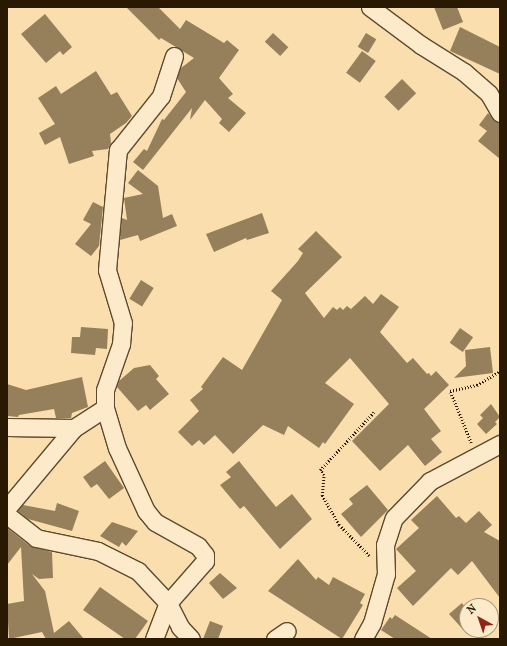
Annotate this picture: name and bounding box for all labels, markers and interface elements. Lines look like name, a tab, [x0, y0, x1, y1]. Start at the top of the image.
north arrow	[459, 598, 499, 638]
text: N	[464, 602, 479, 617]

